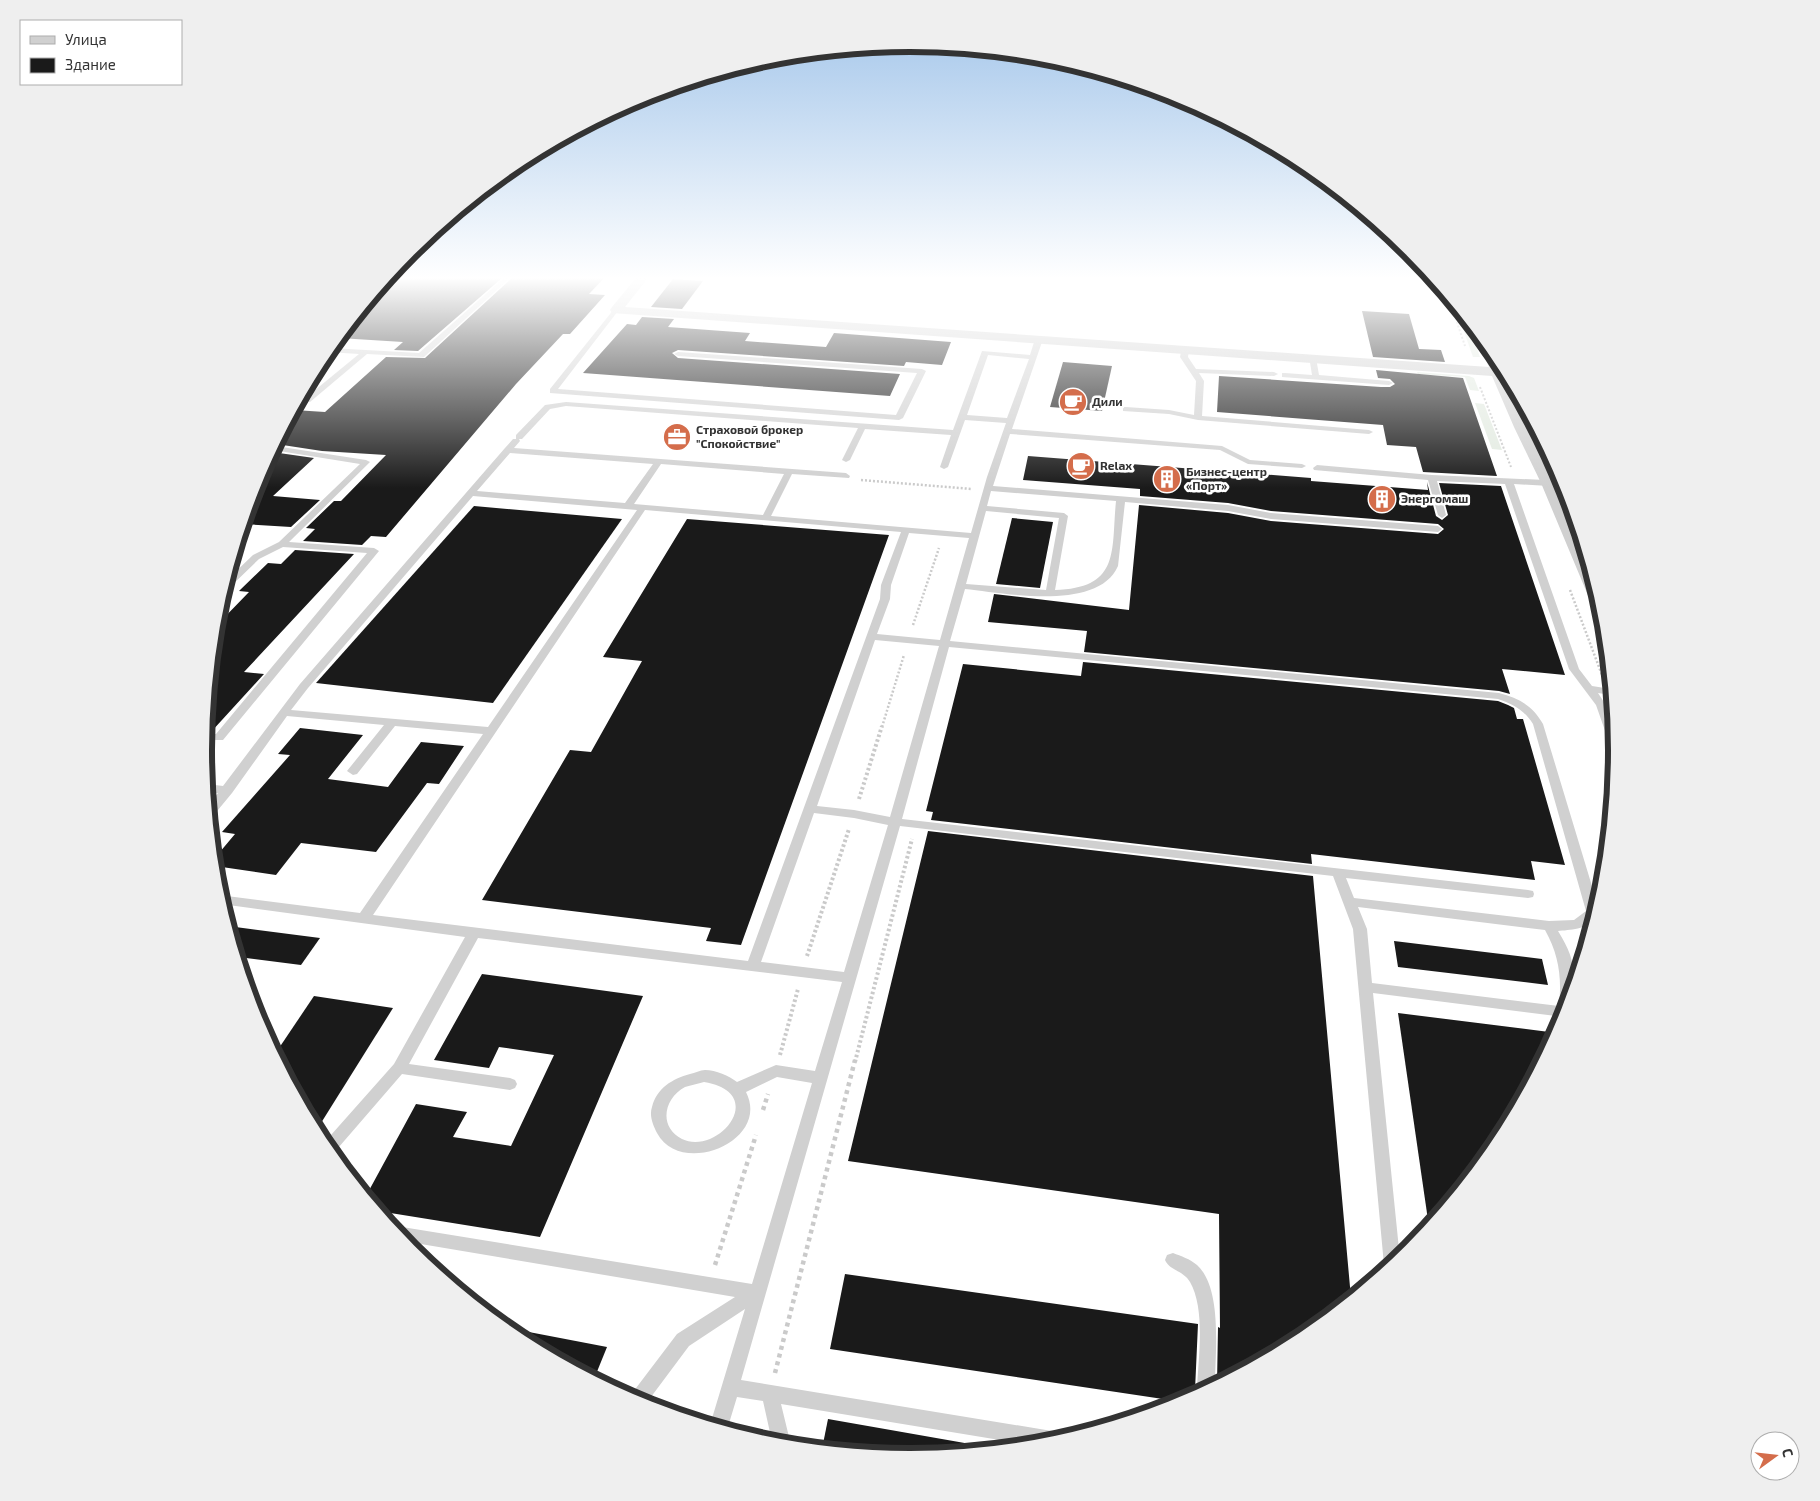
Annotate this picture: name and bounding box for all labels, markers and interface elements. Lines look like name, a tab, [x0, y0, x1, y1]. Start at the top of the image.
legend	[20, 20, 182, 85]
text: Улица	[65, 30, 107, 48]
text: Здание	[65, 55, 116, 73]
cafe icon: Дили	[1058, 387, 1088, 417]
place label: Дили	[1092, 394, 1123, 408]
office icon: Страховой брокер "Спокойствие"	[662, 422, 692, 452]
place label: Страховой брокер "Спокойствие"	[696, 422, 803, 450]
cafe icon: Relax	[1066, 451, 1096, 481]
place label: Relax	[1100, 458, 1132, 472]
building icon: Бизнес-центр «Порт»	[1152, 464, 1182, 494]
place label: Бизнес-центр «Порт»	[1186, 464, 1267, 492]
building icon: Энергомаш	[1367, 484, 1397, 514]
place label: Энергомаш	[1401, 491, 1468, 505]
north arrow	[1750, 1431, 1800, 1481]
text: С	[1779, 1446, 1797, 1459]

